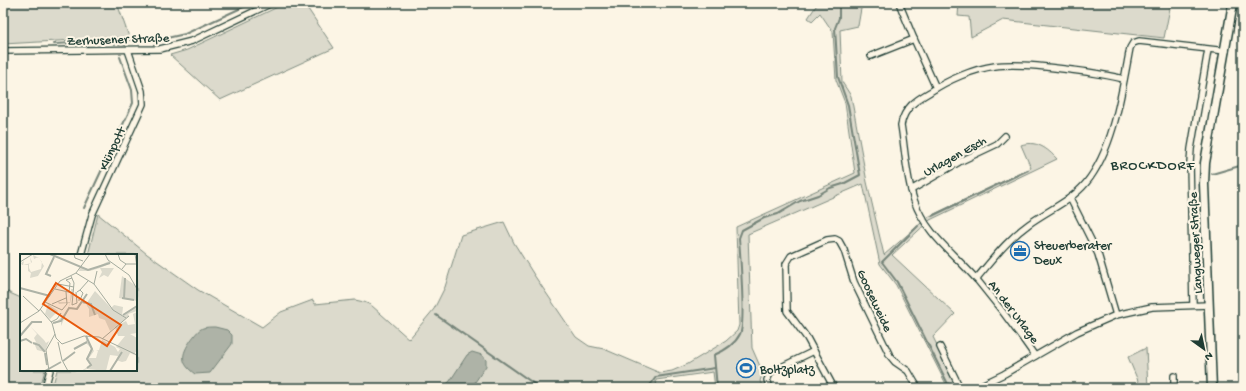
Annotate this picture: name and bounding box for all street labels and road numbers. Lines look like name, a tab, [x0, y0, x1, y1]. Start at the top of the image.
street label: Zerhusener Straße	[67, 31, 170, 50]
street label: Klünpott	[97, 123, 131, 173]
street label: Urlagen Esch	[921, 134, 989, 181]
street label: Langweger Straße	[1186, 191, 1207, 294]
street label: Gooseweide	[853, 267, 895, 335]
street label: An der Urlage	[984, 278, 1042, 347]

